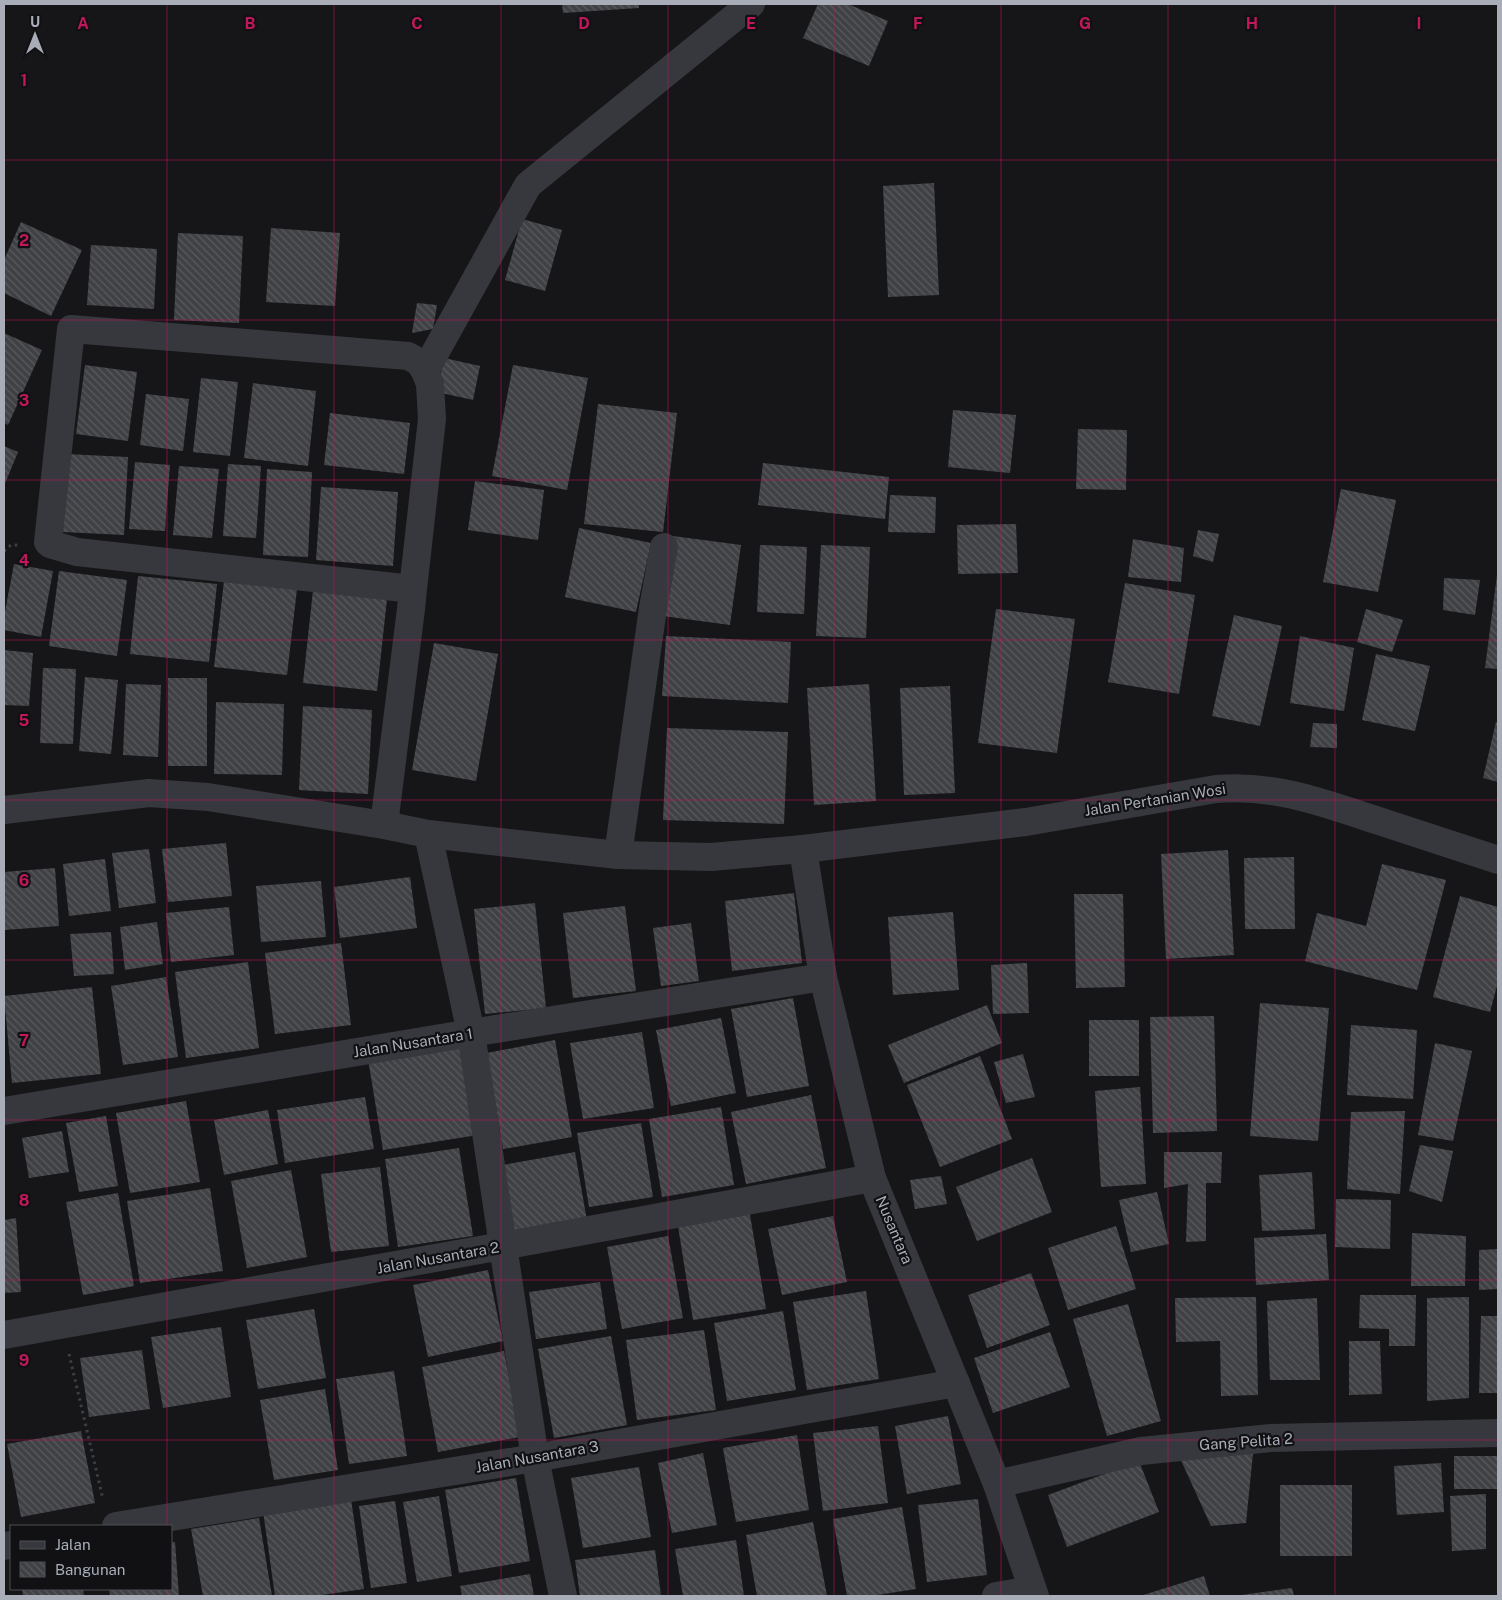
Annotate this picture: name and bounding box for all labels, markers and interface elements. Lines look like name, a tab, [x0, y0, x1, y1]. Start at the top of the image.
north arrow	[10, 10, 60, 60]
text: U	[30, 14, 40, 30]
text: A	[77, 14, 89, 33]
text: B	[245, 14, 256, 33]
text: C	[411, 14, 423, 33]
text: D	[578, 14, 590, 33]
text: E	[746, 14, 756, 33]
text: F	[913, 14, 923, 33]
text: G	[1079, 14, 1091, 33]
text: H	[1246, 14, 1258, 33]
text: I	[1417, 14, 1421, 33]
text: 1	[21, 71, 27, 90]
text: 2	[19, 231, 29, 250]
text: 3	[19, 391, 29, 410]
text: 4	[19, 551, 30, 570]
text: 5	[19, 711, 30, 730]
street label: Jalan Pertanian Wosi	[1083, 780, 1227, 819]
text: 6	[19, 871, 29, 890]
street label: Jalan Nusantara 1	[352, 1025, 474, 1060]
text: 7	[19, 1031, 29, 1050]
text: 8	[19, 1191, 30, 1210]
street label: Nusantara	[873, 1193, 916, 1266]
street label: Jalan Nusantara 2	[375, 1238, 500, 1277]
text: 9	[19, 1351, 29, 1370]
street label: Gang Pelita 2	[1199, 1430, 1293, 1453]
street label: Jalan Nusantara 3	[474, 1437, 600, 1476]
legend	[10, 1525, 172, 1590]
text: Jalan	[55, 1536, 91, 1553]
text: Bangunan	[55, 1561, 126, 1578]

